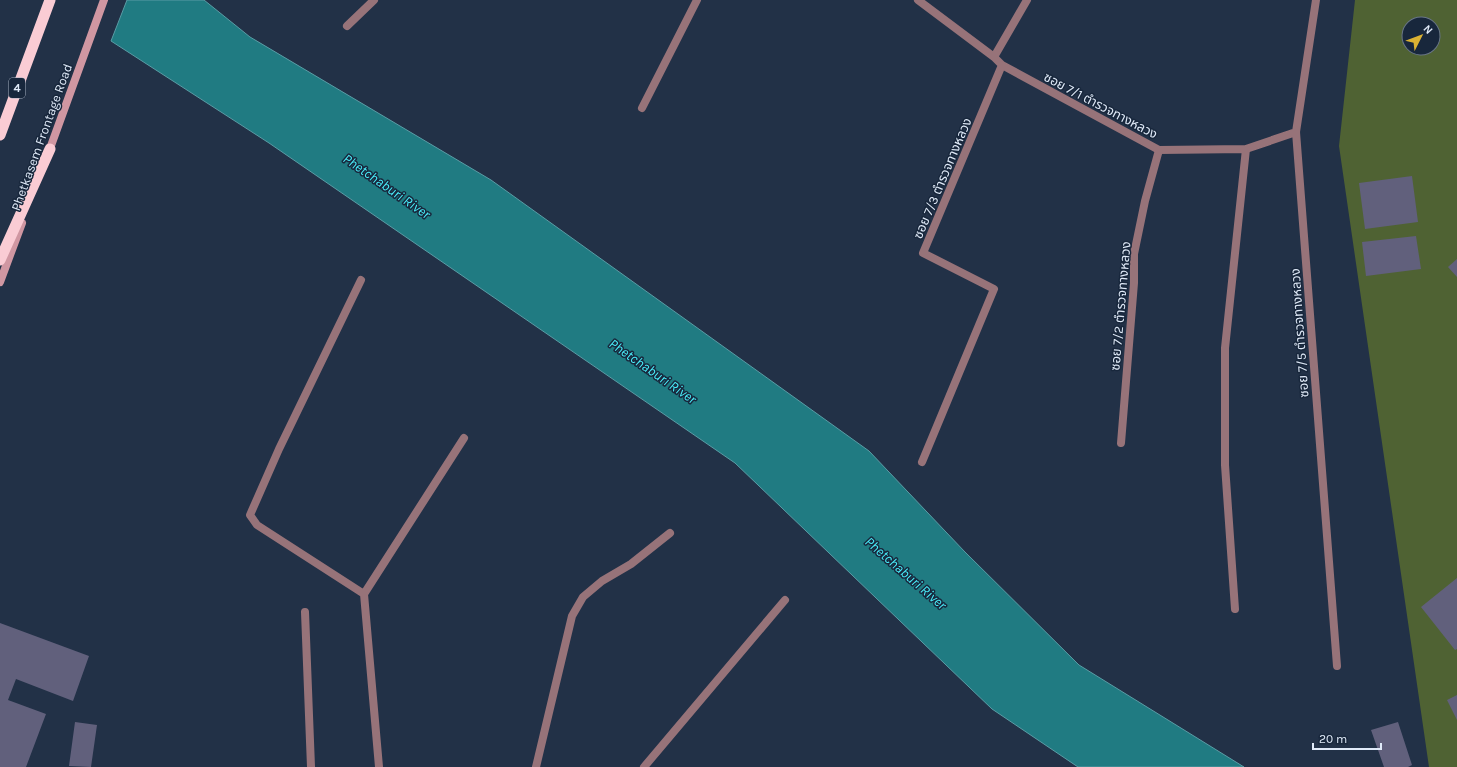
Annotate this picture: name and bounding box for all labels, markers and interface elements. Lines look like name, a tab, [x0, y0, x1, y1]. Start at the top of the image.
north arrow	[1401, 16, 1441, 56]
text: N	[1421, 22, 1436, 37]
street label: Phetkasem Frontage Road	[8, 62, 75, 213]
street label: ซอย 7/1 ตำรวจทางหลวง	[1041, 69, 1160, 142]
road number: 4	[9, 78, 25, 98]
street label: ซอย 7/3 ตำรวจทางหลวง	[910, 116, 975, 241]
water label: Phetchaburi River	[340, 150, 435, 223]
street label: ซอย 7/2 ตำรวจทางหลวง	[1107, 241, 1134, 371]
street label: ซอย 7/5 ตำรวจทางหลวง	[1288, 268, 1311, 398]
water label: Phetchaburi River	[606, 335, 701, 408]
water label: Phetchaburi River	[861, 533, 951, 614]
scale bar	[1313, 725, 1381, 751]
text: 20 m	[1319, 732, 1347, 746]

